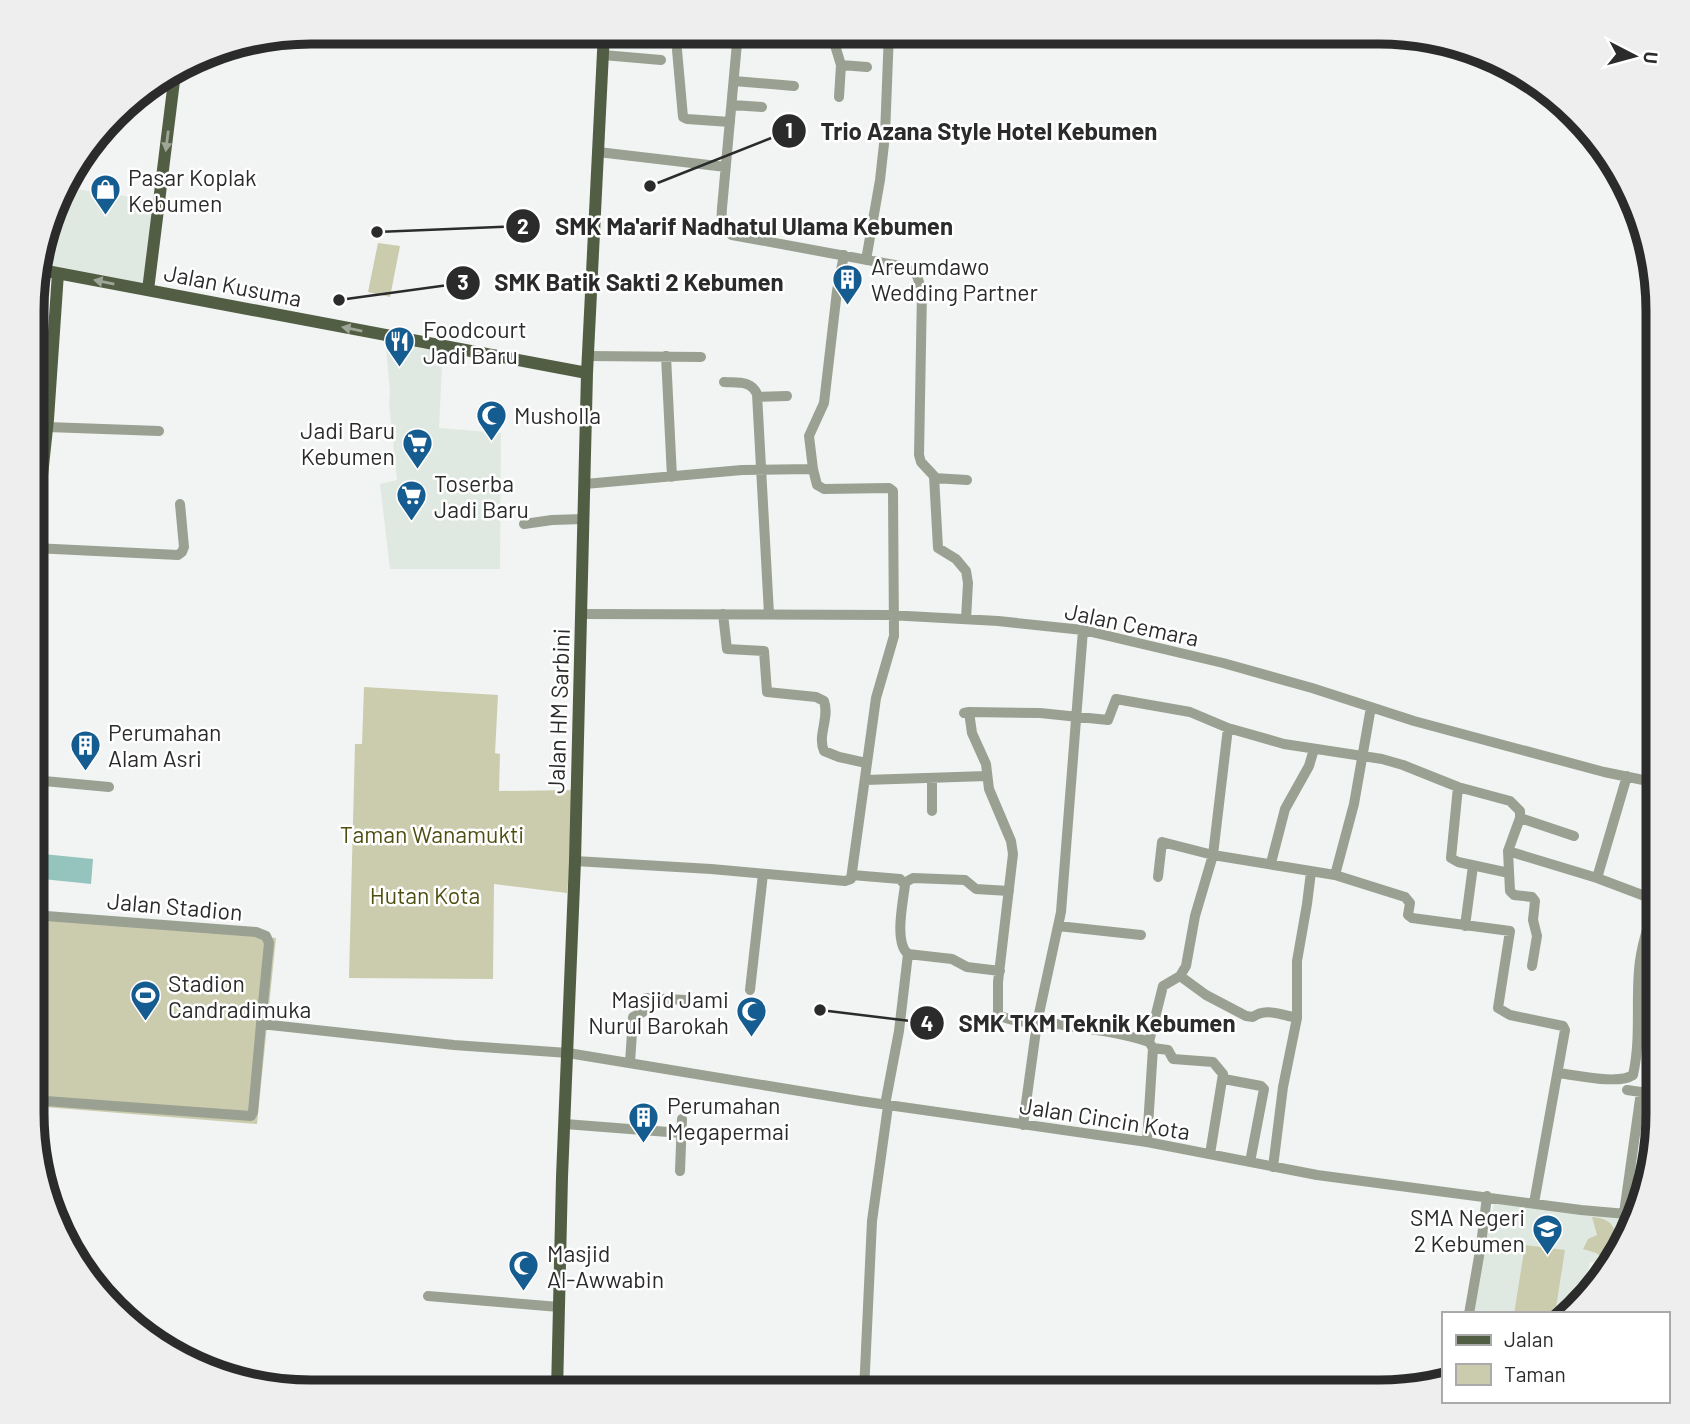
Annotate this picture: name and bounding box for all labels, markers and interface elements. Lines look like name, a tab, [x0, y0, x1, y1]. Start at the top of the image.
north arrow	[1599, 21, 1669, 91]
text: U	[1639, 51, 1663, 65]
callout: Trio Azana Style Hotel Kebumen	[771, 109, 1171, 154]
text: Trio Azana Style Hotel Kebumen	[821, 116, 1157, 145]
text: 1	[785, 117, 793, 142]
one-way arrow	[161, 130, 172, 152]
place label: Pasar Koplak Kebumen	[128, 163, 257, 217]
shop icon: Pasar Koplak Kebumen	[88, 173, 122, 217]
callout: SMK Ma'arif Nadhatul Ulama Kebumen	[506, 204, 967, 249]
text: SMK Ma'arif Nadhatul Ulama Kebumen	[555, 211, 953, 240]
text: 2	[517, 213, 529, 238]
place label: Areumdawo Wedding Partner	[871, 252, 1038, 306]
street label: Jalan Kusuma	[162, 258, 304, 312]
callout: SMK Batik Sakti 2 Kebumen	[445, 261, 797, 306]
building icon: Areumdawo Wedding Partner	[831, 262, 865, 306]
text: SMK Batik Sakti 2 Kebumen	[494, 267, 784, 296]
text: 3	[457, 269, 469, 294]
one-way arrow	[93, 276, 115, 287]
place label: Foodcourt Jadi Baru	[423, 315, 527, 369]
one-way arrow	[340, 323, 362, 334]
restaurant icon: Foodcourt Jadi Baru	[383, 325, 417, 369]
mosque icon: Musholla	[474, 398, 508, 442]
place label: Musholla	[514, 401, 601, 429]
place label: Jadi Baru Kebumen	[300, 416, 395, 470]
supermarket icon: Jadi Baru Kebumen	[401, 426, 435, 470]
place label: Toserba Jadi Baru	[434, 469, 529, 523]
supermarket icon: Toserba Jadi Baru	[394, 479, 428, 523]
street label: Jalan Cemara	[1063, 596, 1201, 652]
street label: Jalan HM Sarbini	[541, 628, 575, 794]
place label: Perumahan Alam Asri	[108, 718, 221, 772]
building icon: Perumahan Alam Asri	[68, 728, 102, 772]
park label: Taman Wanamukti	[340, 820, 524, 848]
park label: Hutan Kota	[370, 881, 480, 909]
street label: Jalan Stadion	[106, 886, 244, 926]
place label: Stadion Candradimuka	[168, 969, 311, 1023]
sports icon: Stadion Candradimuka	[128, 979, 162, 1023]
place label: Masjid Jami Nurul Barokah	[588, 985, 729, 1039]
mosque icon: Masjid Jami Nurul Barokah	[735, 995, 769, 1039]
callout: SMK TKM Teknik Kebumen	[909, 1001, 1249, 1046]
text: SMK TKM Teknik Kebumen	[958, 1008, 1236, 1037]
text: 4	[921, 1010, 933, 1035]
place label: Perumahan Megapermai	[667, 1091, 790, 1145]
street label: Jalan Cincin Kota	[1018, 1091, 1192, 1145]
building icon: Perumahan Megapermai	[627, 1101, 661, 1145]
place label: SMA Negeri 2 Kebumen	[1410, 1203, 1525, 1257]
school or university icon: SMA Negeri 2 Kebumen	[1531, 1213, 1565, 1257]
place label: Masjid Al-Awwabin	[547, 1239, 664, 1293]
mosque icon: Masjid Al-Awwabin	[507, 1249, 541, 1293]
legend	[1442, 1312, 1669, 1403]
text: Jalan	[1504, 1326, 1554, 1351]
text: Taman	[1504, 1361, 1566, 1386]

